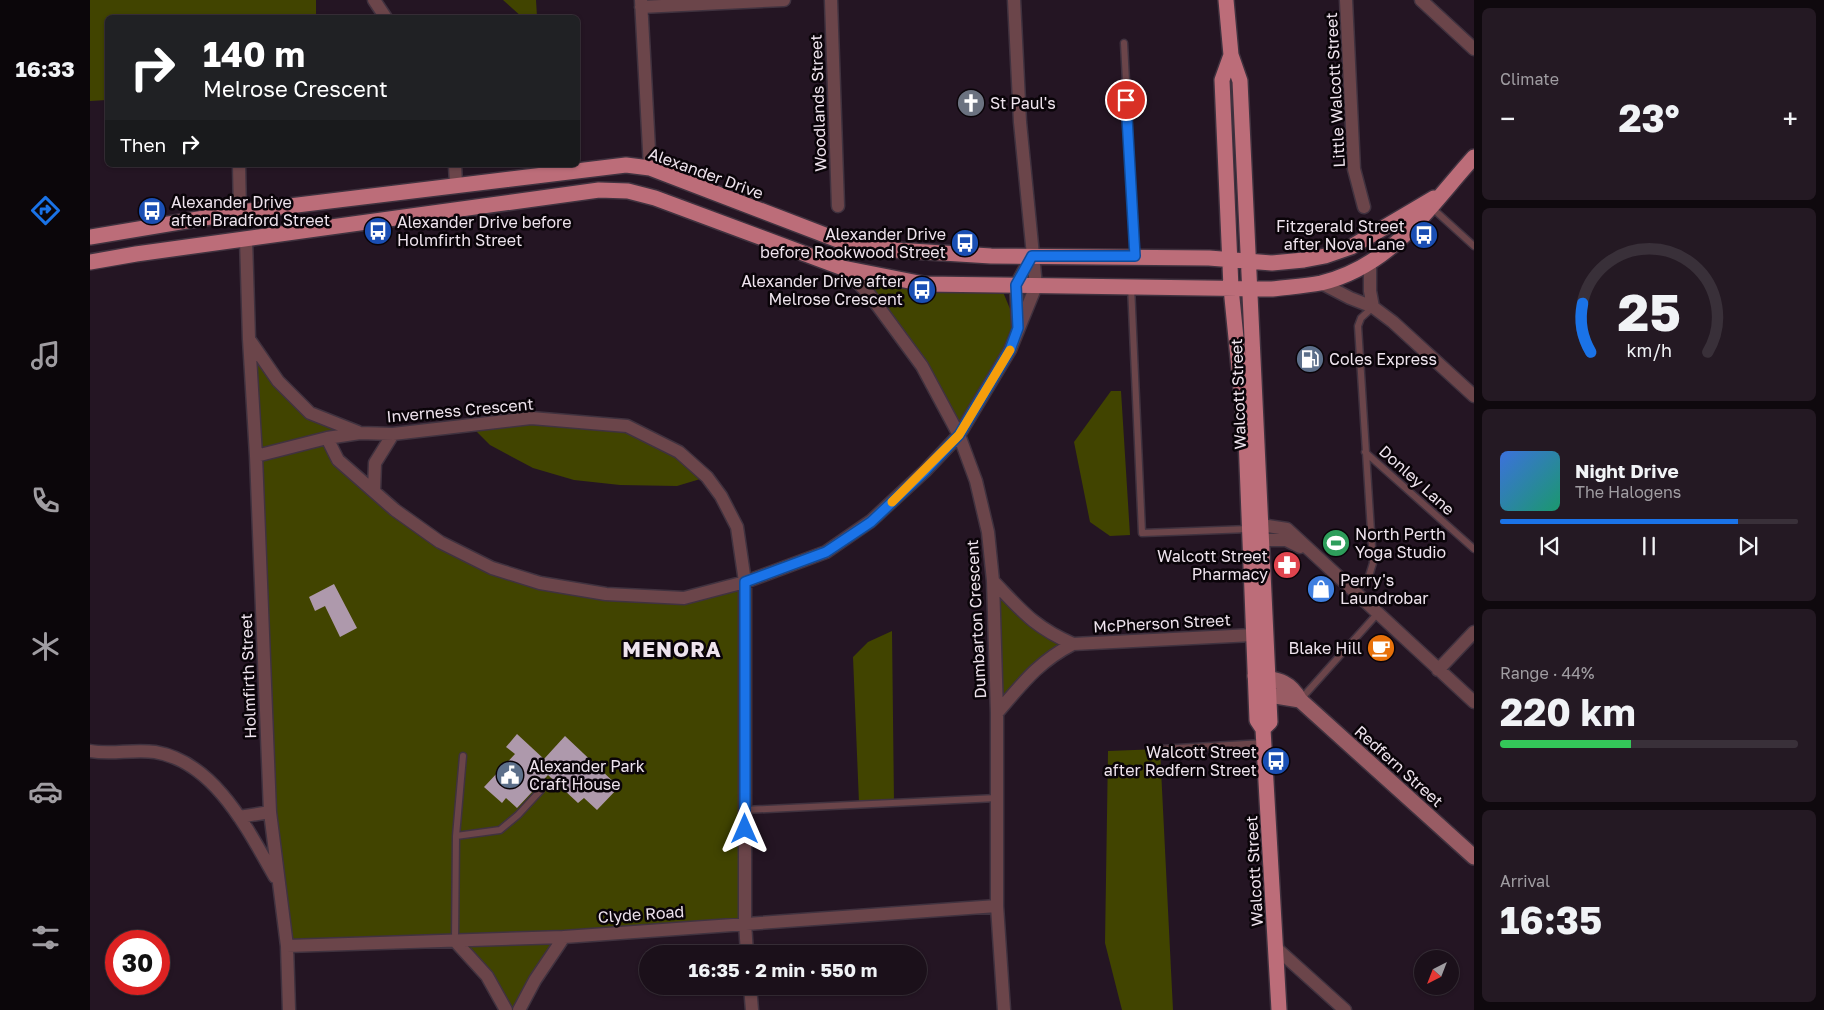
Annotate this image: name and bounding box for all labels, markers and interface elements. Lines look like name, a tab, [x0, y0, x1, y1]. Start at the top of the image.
street label: Little Walcott Street	[1321, 12, 1349, 168]
text: 140 m	[203, 33, 305, 75]
street label: Woodlands Street	[806, 34, 830, 172]
icon: right	[120, 35, 185, 100]
text: 16:33	[15, 55, 75, 82]
text: Climate	[1500, 69, 1559, 89]
text: Melrose Crescent	[203, 75, 388, 102]
pin	[1105, 79, 1147, 121]
icon: arrive	[1112, 86, 1140, 114]
church icon: St Paul's	[956, 88, 986, 118]
place label: St Paul's	[990, 93, 1056, 113]
text: 23°	[1618, 95, 1680, 140]
text: −	[1500, 102, 1515, 135]
text: +	[1783, 102, 1798, 135]
icon: right	[176, 130, 204, 158]
text: Then	[120, 133, 166, 156]
street label: Alexander Drive	[646, 143, 766, 203]
place label: Alexander Drive after Bradford Street	[171, 192, 330, 230]
icon: directions	[28, 193, 63, 228]
bus stop icon: Alexander Drive after Bradford Street	[137, 196, 167, 226]
place label: Alexander Drive before Holmfirth Street	[397, 212, 571, 250]
bus stop icon: Alexander Drive before Holmfirth Street	[363, 216, 393, 246]
place label: Fitzgerald Street after Nova Lane	[1276, 216, 1405, 254]
bus stop icon: Fitzgerald Street after Nova Lane	[1409, 220, 1439, 250]
place label: Alexander Drive before Rookwood Street	[760, 224, 946, 262]
bus stop icon: Alexander Drive before Rookwood Street	[950, 228, 980, 258]
place label: Alexander Drive after Melrose Crescent	[741, 271, 903, 309]
bus stop icon: Alexander Drive after Melrose Crescent	[907, 275, 937, 305]
text: 25	[1617, 280, 1681, 342]
icon: music	[28, 338, 63, 373]
street label: Walcott Street	[1226, 338, 1250, 450]
text: km/h	[1626, 339, 1672, 361]
fuel station icon: Coles Express	[1295, 344, 1325, 374]
place label: Coles Express	[1329, 349, 1437, 369]
street label: Inverness Crescent	[386, 394, 534, 426]
street label: Donley Lane	[1375, 441, 1459, 519]
text: Night Drive	[1575, 459, 1679, 482]
text: The Halogens	[1575, 482, 1681, 502]
icon: phone	[28, 483, 63, 518]
place label: North Perth Yoga Studio	[1355, 524, 1446, 562]
sports icon: North Perth Yoga Studio	[1321, 528, 1351, 558]
icon: previous	[1536, 532, 1564, 560]
icon: pause	[1635, 532, 1663, 560]
icon: next	[1734, 532, 1762, 560]
street label: Dumbarton Crescent	[962, 539, 990, 699]
place label: Walcott Street Pharmacy	[1157, 546, 1268, 584]
pharmacy icon: Walcott Street Pharmacy	[1272, 550, 1302, 580]
place label: Perry's Laundrobar	[1340, 570, 1428, 608]
shop icon: Perry's Laundrobar	[1306, 574, 1336, 604]
street label: McPherson Street	[1093, 609, 1231, 637]
street label: Holmfirth Street	[236, 613, 260, 739]
icon: climate	[28, 629, 63, 664]
cafe icon: Blake Hill	[1366, 633, 1396, 663]
district label: MENORA	[622, 636, 722, 662]
place label: Blake Hill	[1288, 638, 1362, 658]
text: Range · 44%	[1500, 663, 1594, 683]
text: 220 km	[1500, 689, 1636, 734]
street label: Redfern Street	[1351, 721, 1447, 811]
place label: Walcott Street after Redfern Street	[1104, 742, 1257, 780]
bus stop icon: Walcott Street after Redfern Street	[1261, 746, 1291, 776]
place label: Alexander Park Craft House	[529, 756, 645, 794]
public building icon: Alexander Park Craft House	[495, 760, 525, 790]
icon: car	[28, 774, 63, 809]
position arrow	[718, 802, 770, 854]
street label: Walcott Street	[1241, 815, 1267, 927]
text: Arrival	[1500, 871, 1550, 891]
text: 16:35	[1500, 897, 1602, 942]
street label: Clyde Road	[597, 901, 685, 927]
icon: filters	[28, 920, 63, 955]
speed limit sign: 30	[105, 930, 170, 995]
north arrow	[1414, 950, 1459, 995]
map controls	[1414, 950, 1459, 995]
text: 16:35 · 2 min · 550 m	[689, 958, 877, 981]

